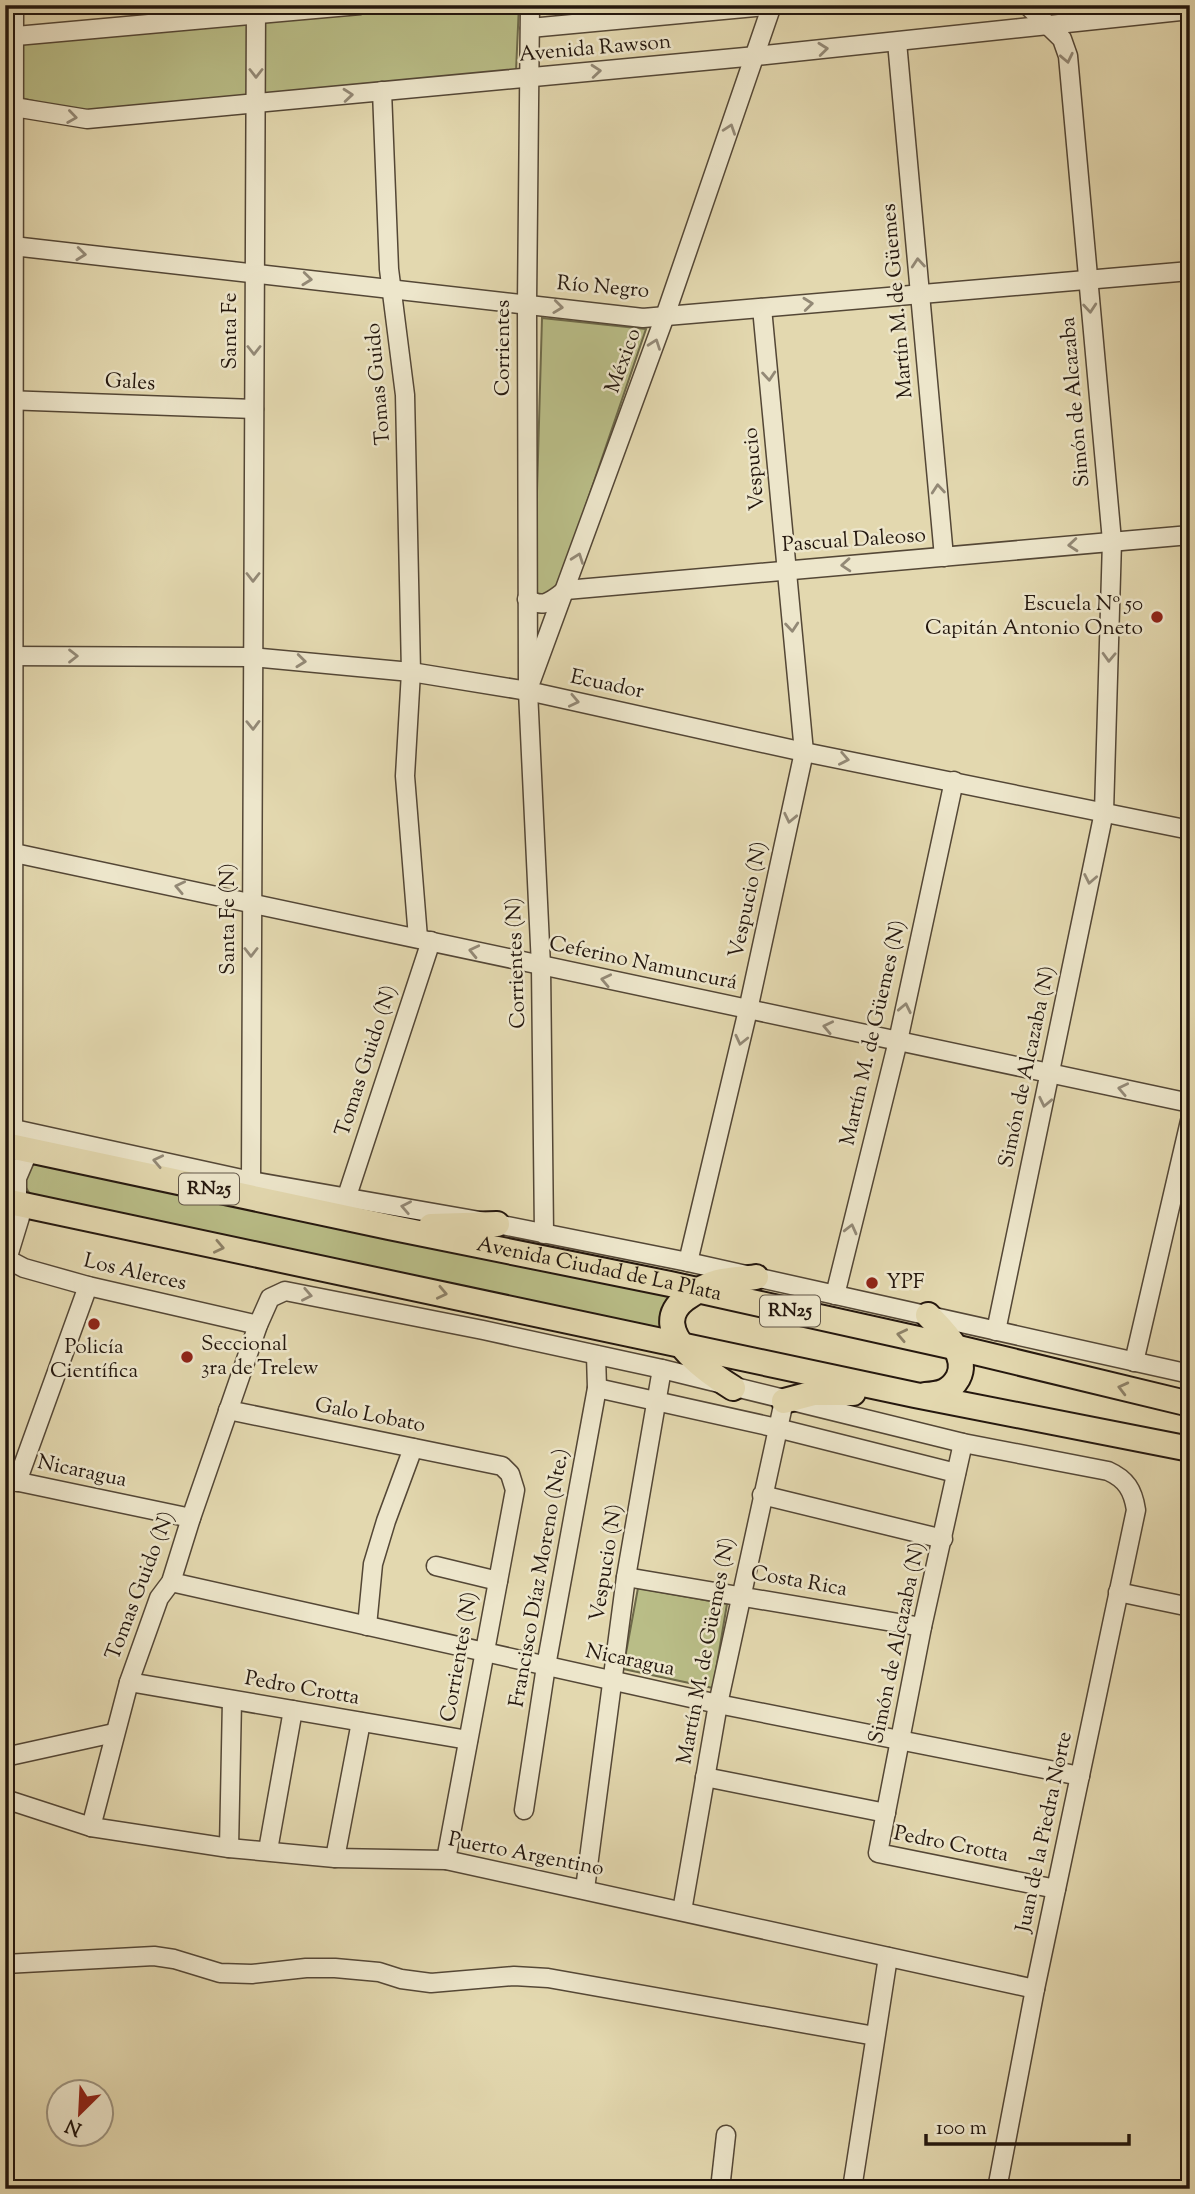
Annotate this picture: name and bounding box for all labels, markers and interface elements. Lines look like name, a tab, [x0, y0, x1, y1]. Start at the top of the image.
street label: Avenida Rawson	[518, 27, 672, 71]
one-way arrow	[817, 42, 829, 57]
one-way arrow	[1059, 51, 1074, 63]
one-way arrow	[591, 64, 602, 79]
one-way arrow	[248, 69, 264, 79]
one-way arrow	[342, 88, 353, 103]
one-way arrow	[67, 110, 78, 125]
one-way arrow	[722, 124, 736, 136]
street label: Martín M. de Güemes	[875, 202, 921, 400]
one-way arrow	[76, 246, 87, 261]
one-way arrow	[910, 257, 925, 269]
street label: Río Negro	[555, 269, 651, 307]
one-way arrow	[302, 271, 313, 286]
street label: Santa Fe	[216, 293, 246, 369]
one-way arrow	[803, 296, 814, 311]
street label: Corrientes	[489, 300, 519, 396]
one-way arrow	[552, 300, 563, 315]
one-way arrow	[1082, 303, 1097, 314]
street label: Simón de Alcazaba	[1054, 316, 1098, 488]
street label: Tomas Guido	[359, 322, 399, 446]
street label: México	[598, 324, 650, 398]
one-way arrow	[647, 338, 661, 350]
one-way arrow	[246, 345, 262, 356]
street label: Gales	[104, 367, 156, 399]
one-way arrow	[761, 371, 776, 382]
street label: Vespucio	[736, 426, 774, 512]
one-way arrow	[931, 484, 946, 495]
street label: Pascual Daleoso	[781, 521, 927, 561]
one-way arrow	[1067, 537, 1078, 552]
one-way arrow	[570, 552, 584, 565]
one-way arrow	[841, 557, 852, 572]
one-way arrow	[245, 573, 261, 583]
place label: Escuela Nº 50 Capitán Antonio Oneto	[925, 590, 1143, 644]
marker: Escuela Nº 50 Capitán Antonio Oneto	[1149, 609, 1165, 625]
one-way arrow	[785, 621, 800, 633]
one-way arrow	[69, 648, 79, 664]
one-way arrow	[1101, 652, 1116, 663]
one-way arrow	[295, 654, 307, 669]
street label: Ecuador	[567, 663, 647, 707]
one-way arrow	[568, 692, 580, 707]
one-way arrow	[245, 720, 261, 731]
one-way arrow	[838, 751, 850, 766]
one-way arrow	[783, 812, 798, 824]
street label: Vespucio (N)	[722, 839, 776, 961]
street label: Santa Fe (N)	[214, 863, 244, 975]
one-way arrow	[1084, 873, 1099, 885]
one-way arrow	[174, 881, 186, 896]
street label: Corrientes (N)	[500, 897, 534, 1029]
street label: Martín M. de Güemes (N)	[833, 917, 915, 1149]
street label: Ceferino Namuncurá	[546, 929, 740, 999]
one-way arrow	[469, 944, 481, 959]
one-way arrow	[243, 948, 259, 958]
street label: Simón de Alcazaba (N)	[992, 963, 1064, 1171]
one-way arrow	[600, 973, 612, 988]
street label: Tomas Guido (N)	[328, 982, 406, 1140]
one-way arrow	[896, 1002, 911, 1014]
one-way arrow	[822, 1020, 834, 1035]
one-way arrow	[734, 1034, 749, 1046]
one-way arrow	[1117, 1082, 1129, 1097]
one-way arrow	[1038, 1096, 1053, 1108]
one-way arrow	[152, 1154, 164, 1169]
road number: RN25	[179, 1174, 239, 1204]
one-way arrow	[400, 1200, 412, 1215]
one-way arrow	[843, 1223, 857, 1235]
street label: Avenida Ciudad de La Plata	[474, 1230, 725, 1310]
one-way arrow	[213, 1238, 225, 1253]
street label: Los Alerces	[81, 1247, 189, 1299]
place label: YPF	[886, 1268, 925, 1298]
marker: YPF	[864, 1275, 880, 1291]
one-way arrow	[436, 1285, 448, 1300]
one-way arrow	[301, 1287, 313, 1302]
road number: RN25	[760, 1296, 820, 1326]
marker: Policía Científica	[86, 1316, 102, 1332]
one-way arrow	[896, 1329, 908, 1344]
place label: Seccional 3ra de Trelew	[201, 1330, 319, 1384]
place label: Policía Científica	[50, 1333, 138, 1387]
marker: Seccional 3ra de Trelew	[179, 1349, 195, 1365]
one-way arrow	[1118, 1381, 1130, 1396]
street label: Galo Lobato	[312, 1391, 428, 1441]
street label: Francisco Díaz Moreno (Nte.)	[502, 1446, 578, 1710]
street label: Nicaragua	[35, 1448, 130, 1496]
street label: Vespucio (N)	[583, 1502, 631, 1624]
street label: Tomas Guido (N)	[99, 1507, 183, 1665]
street label: Martín M. de Güemes (N)	[670, 1535, 744, 1767]
street label: Simón de Alcazaba (N)	[862, 1539, 934, 1747]
street label: Costa Rica	[748, 1559, 850, 1605]
street label: Corrientes (N)	[434, 1590, 486, 1724]
street label: Nicaragua	[583, 1637, 678, 1685]
street label: Pedro Crotta	[242, 1664, 362, 1714]
street label: Juan de la Piedra Norte	[1009, 1729, 1081, 1936]
street label: Pedro Crotta	[891, 1819, 1011, 1871]
street label: Puerto Argentino	[446, 1825, 606, 1885]
north arrow	[46, 2078, 116, 2148]
scale bar	[926, 2103, 1128, 2147]
text: N	[62, 2111, 87, 2142]
text: 100 m	[936, 2114, 987, 2144]

